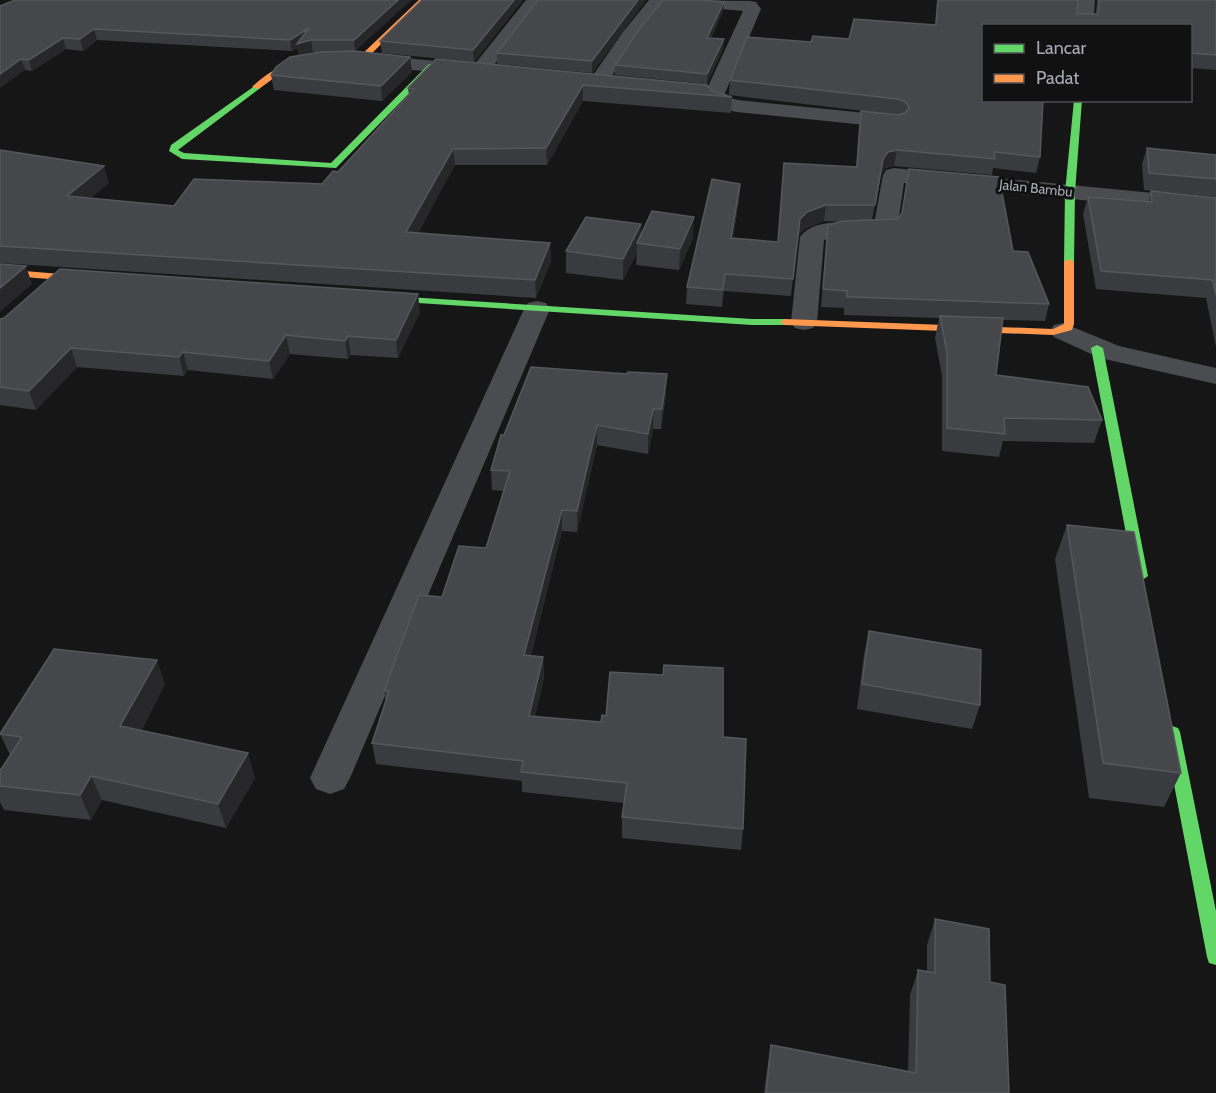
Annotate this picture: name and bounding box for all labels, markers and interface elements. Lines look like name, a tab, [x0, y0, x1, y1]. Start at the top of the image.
legend	[982, 24, 1192, 102]
text: Lancar	[1036, 37, 1087, 59]
text: Padat	[1036, 67, 1079, 89]
street label: Jalan Bambu	[997, 175, 1074, 201]

